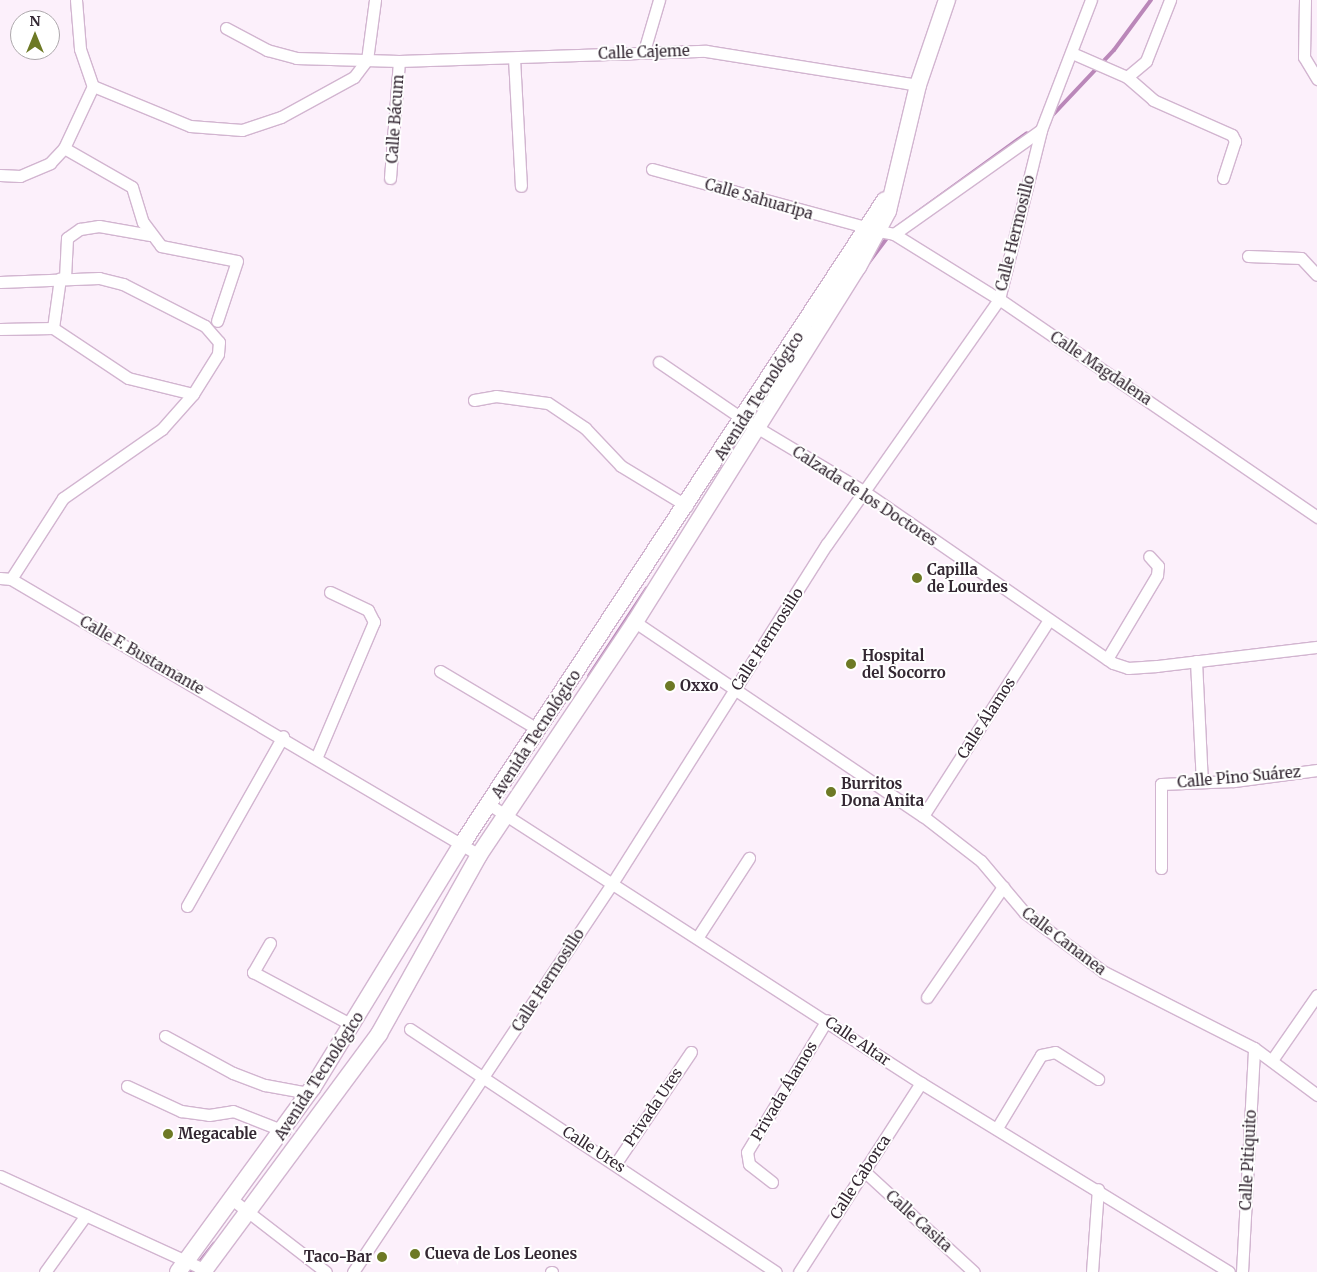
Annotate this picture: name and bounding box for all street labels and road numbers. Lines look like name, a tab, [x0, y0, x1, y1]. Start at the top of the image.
street label: Calle Cajeme	[598, 41, 690, 63]
street label: Calle Bácum	[383, 74, 407, 164]
street label: Calle Hermosillo	[992, 173, 1038, 293]
street label: Calle Sahuaripa	[703, 175, 815, 223]
street label: Calle Magdalena	[1047, 327, 1155, 409]
street label: Avenida Tecnológico	[711, 329, 807, 463]
street label: Calzada de los Doctores	[789, 442, 941, 550]
street label: Calle Hermosillo	[727, 584, 807, 694]
street label: Calle F. Bustamante	[77, 612, 207, 698]
street label: Avenida Tecnológico	[488, 667, 584, 801]
street label: Calle Álamos	[953, 674, 1019, 762]
street label: Calle Pino Suárez	[1176, 763, 1302, 791]
street label: Calle Cananea	[1018, 904, 1110, 978]
street label: Calle Hermosillo	[508, 925, 588, 1035]
street label: Avenida Tecnológico	[271, 1009, 367, 1143]
street label: Calle Altar	[822, 1013, 894, 1069]
street label: Privada Álamos	[747, 1038, 821, 1144]
street label: Privada Ures	[620, 1064, 686, 1150]
street label: Calle Pitiquito	[1236, 1109, 1260, 1211]
street label: Calle Ures	[559, 1122, 629, 1176]
street label: Calle Caborca	[826, 1132, 894, 1222]
street label: Calle Casita	[882, 1187, 956, 1255]

